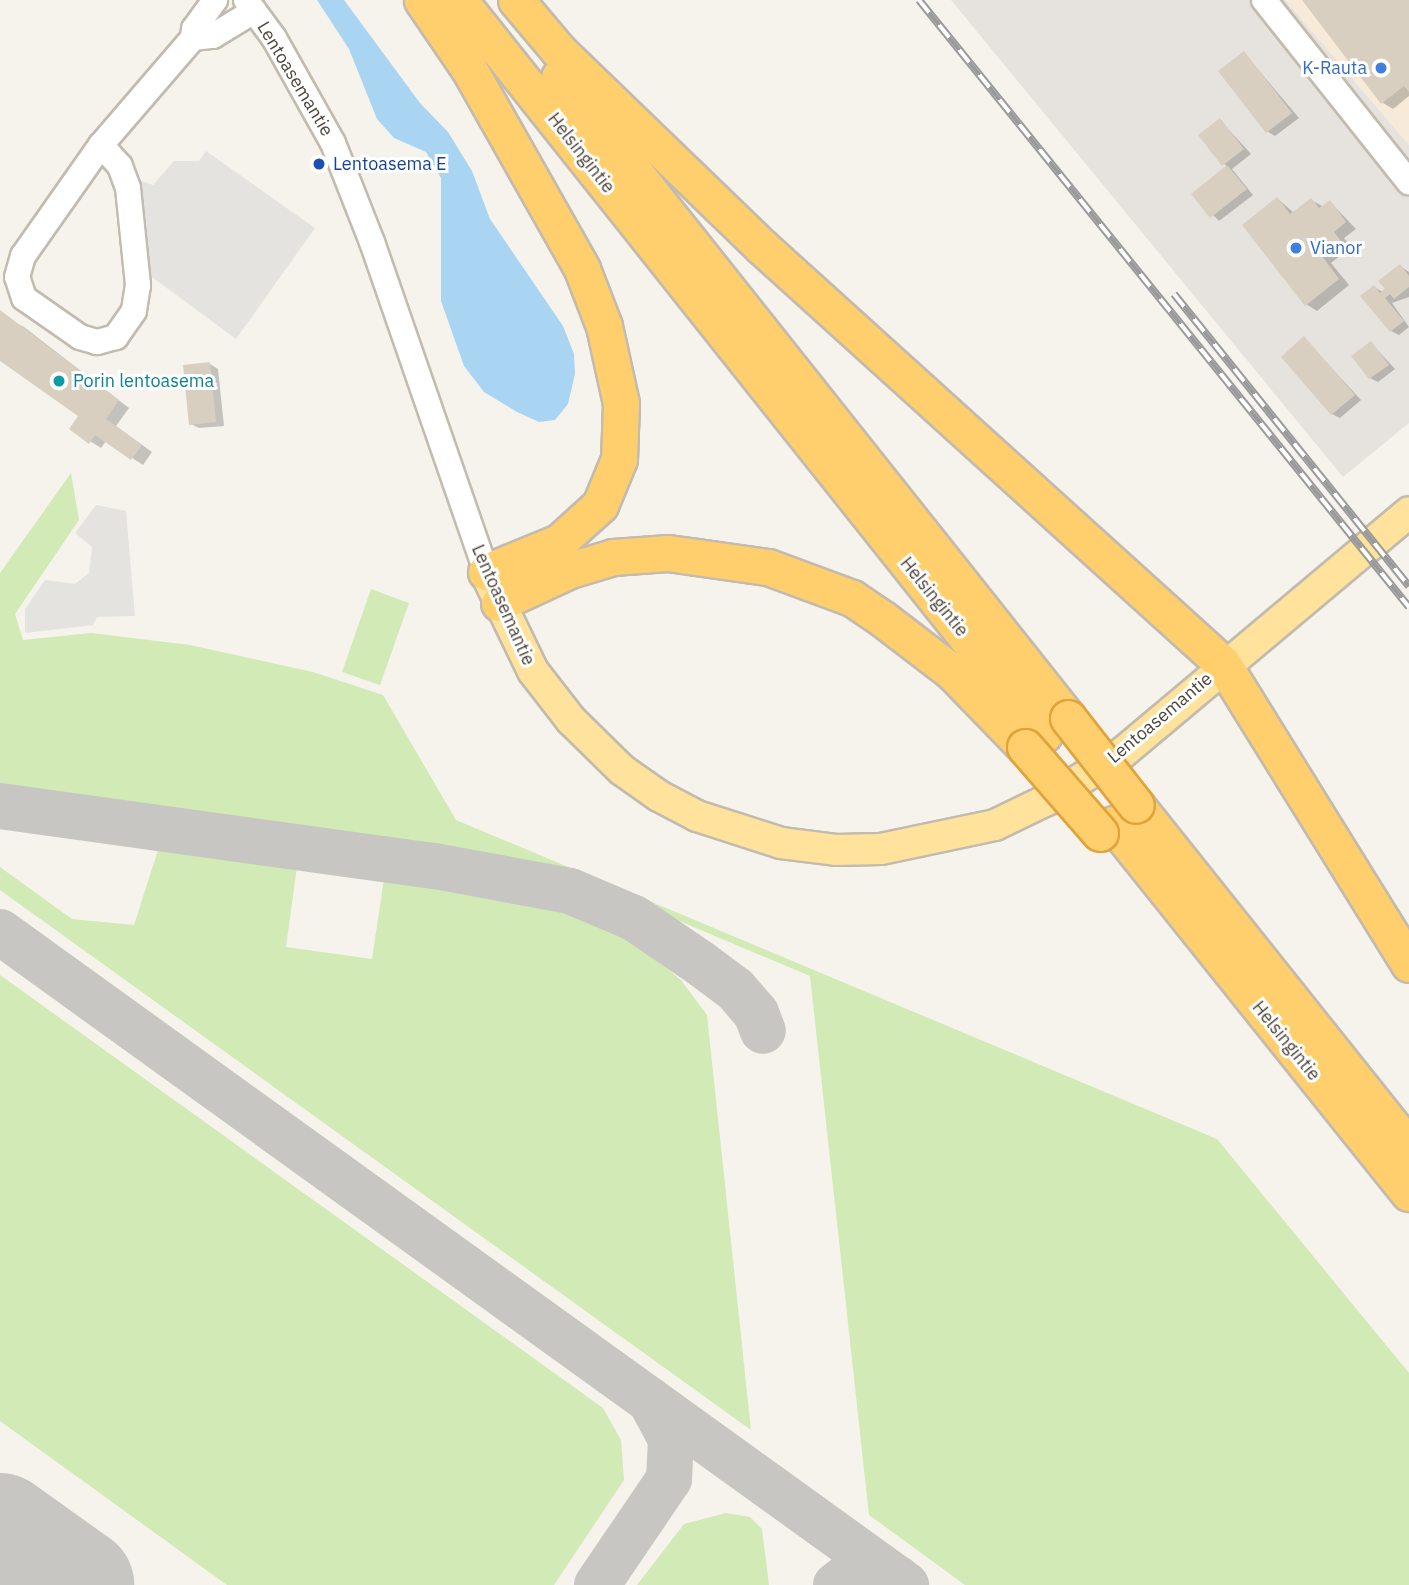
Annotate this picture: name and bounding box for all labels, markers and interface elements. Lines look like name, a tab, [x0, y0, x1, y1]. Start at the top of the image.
street label: Lentoasemantie	[252, 18, 338, 140]
place label: K-Rauta	[1302, 57, 1367, 79]
marker: K-Rauta	[1373, 60, 1389, 76]
street label: Helsingintie	[543, 109, 619, 197]
place label: Lentoasema E	[333, 153, 447, 175]
marker: Lentoasema E	[311, 156, 327, 172]
place label: Vianor	[1310, 237, 1362, 259]
marker: Vianor	[1288, 240, 1304, 256]
place label: Porin lentoasema	[73, 370, 214, 392]
marker: Porin lentoasema	[51, 373, 67, 389]
street label: Lentoasemantie	[467, 541, 539, 669]
street label: Helsingintie	[895, 553, 973, 641]
street label: Lentoasemantie	[1103, 668, 1217, 768]
street label: Helsingintie	[1247, 997, 1325, 1085]

